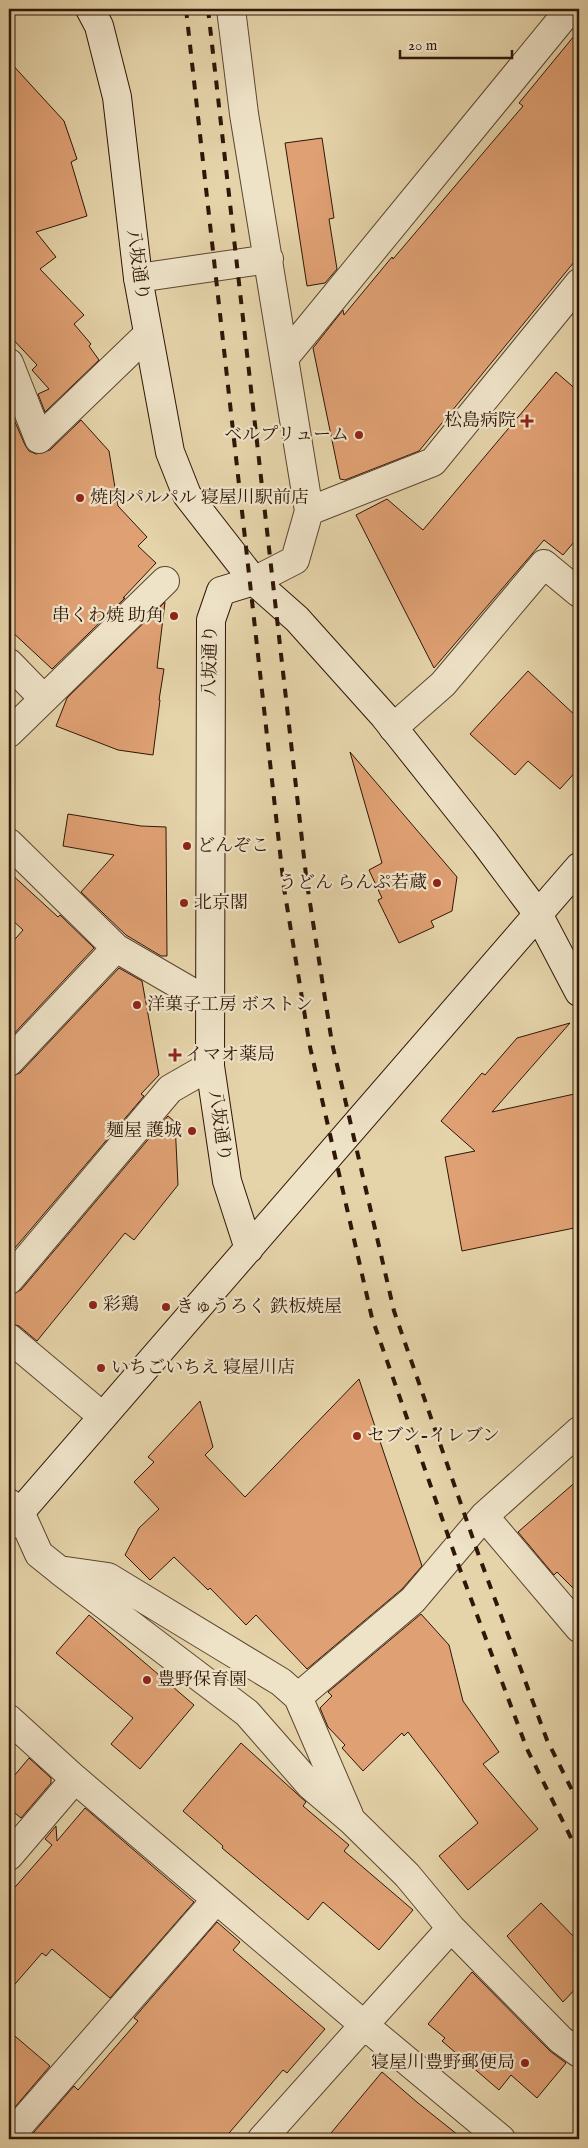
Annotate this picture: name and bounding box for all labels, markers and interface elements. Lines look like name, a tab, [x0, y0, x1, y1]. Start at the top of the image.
scale bar	[400, 28, 513, 60]
text: 20 m	[408, 36, 438, 55]
street label: 八坂通り	[121, 228, 153, 302]
place label: 松島病院	[444, 410, 516, 433]
marker: 松島病院	[520, 414, 534, 428]
place label: ベルプリューム	[224, 424, 349, 447]
marker: ベルプリューム	[353, 429, 365, 441]
place label: 焼肉パルパル 寝屋川駅前店	[90, 487, 309, 510]
marker: 焼肉パルパル 寝屋川駅前店	[74, 492, 86, 504]
place label: 串くわ焼 助角	[52, 605, 164, 628]
marker: 串くわ焼 助角	[168, 610, 180, 622]
street label: 八坂通り	[199, 625, 223, 697]
place label: どんぞこ	[197, 835, 269, 858]
marker: どんぞこ	[181, 840, 193, 852]
place label: うどん らんぷ若蔵	[279, 872, 427, 895]
marker: うどん らんぷ若蔵	[431, 877, 443, 889]
place label: 北京閣	[194, 892, 248, 915]
marker: 北京閣	[178, 897, 190, 909]
place label: 洋菓子工房 ボストン	[147, 994, 313, 1017]
marker: 洋菓子工房 ボストン	[131, 999, 143, 1011]
place label: イマオ薬局	[185, 1044, 275, 1067]
marker: イマオ薬局	[169, 1049, 181, 1061]
street label: 八坂通り	[203, 1089, 235, 1163]
place label: 麺屋 護城	[106, 1120, 182, 1143]
marker: 麺屋 護城	[186, 1125, 198, 1137]
place label: 彩鶏	[103, 1294, 139, 1317]
place label: きゅうろく 鉄板焼屋	[176, 1296, 342, 1319]
marker: 彩鶏	[87, 1299, 99, 1311]
marker: きゅうろく 鉄板焼屋	[160, 1301, 172, 1313]
place label: いちごいちえ 寝屋川店	[111, 1357, 295, 1380]
marker: いちごいちえ 寝屋川店	[95, 1362, 107, 1374]
place label: セブン-イレブン	[367, 1425, 500, 1448]
marker: セブン-イレブン	[351, 1430, 363, 1442]
place label: 豊野保育園	[157, 1669, 247, 1692]
marker: 豊野保育園	[141, 1674, 153, 1686]
place label: 寝屋川豊野郵便局	[371, 2052, 515, 2075]
marker: 寝屋川豊野郵便局	[519, 2057, 531, 2069]

